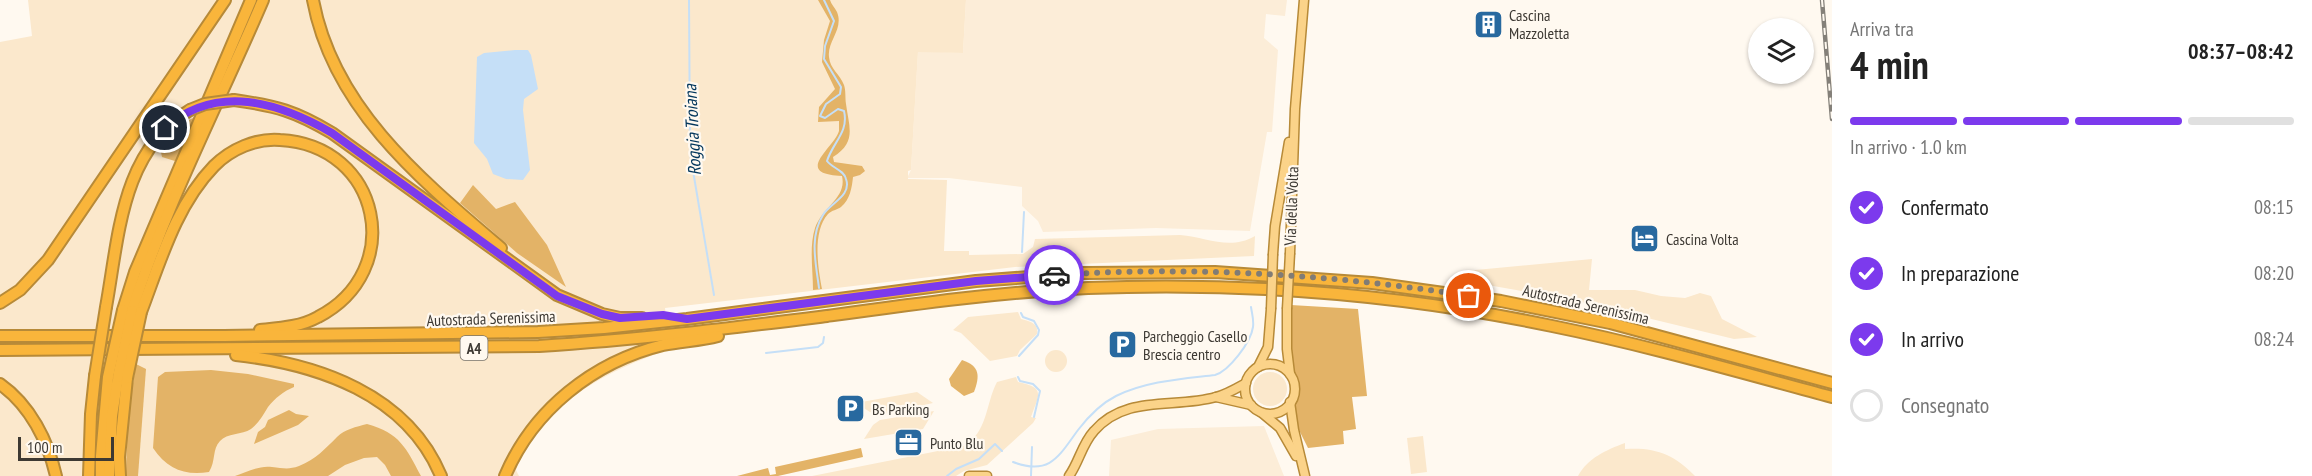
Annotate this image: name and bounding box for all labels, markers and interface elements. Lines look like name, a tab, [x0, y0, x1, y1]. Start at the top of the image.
place label: Cascina Mazzoletta	[1509, 5, 1569, 43]
building icon: Cascina Mazzoletta	[1472, 8, 1504, 40]
text: Arriva tra	[1850, 16, 1914, 42]
map controls	[1748, 18, 1814, 84]
button: layers	[1748, 18, 1814, 84]
text: 08:37–08:42	[2188, 37, 2294, 65]
text: 4 min	[1850, 39, 1929, 90]
water label: Roggia Troiana	[678, 83, 706, 176]
pin	[139, 102, 190, 153]
icon: home	[148, 111, 181, 144]
text: In arrivo · 1.0 km	[1850, 134, 1967, 160]
street label: Via della Volta	[1280, 166, 1302, 247]
icon: check	[1850, 191, 1883, 224]
text: Confermato	[1901, 193, 1989, 221]
text: 08:15	[2254, 194, 2294, 220]
hotel icon: Cascina Volta	[1629, 223, 1661, 255]
place label: Cascina Volta	[1666, 229, 1739, 249]
courier	[1024, 245, 1084, 305]
icon: check	[1850, 257, 1883, 290]
icon: car	[1038, 259, 1071, 292]
text: In preparazione	[1901, 259, 2019, 287]
text: 08:20	[2254, 260, 2294, 286]
pin	[1443, 270, 1494, 321]
icon: bag	[1452, 279, 1485, 312]
street label: Autostrada Serenissima	[1521, 280, 1651, 328]
street label: Autostrada Serenissima	[426, 306, 556, 330]
icon: check	[1850, 323, 1883, 356]
text: In arrivo	[1901, 325, 1964, 353]
place label: Parcheggio Casello Brescia centro	[1143, 326, 1247, 364]
text: 08:24	[2254, 326, 2294, 352]
parking icon: Parcheggio Casello Brescia centro	[1106, 329, 1138, 361]
road number: A4	[460, 336, 488, 360]
text: Consegnato	[1901, 391, 1989, 419]
parking icon: Bs Parking	[835, 393, 867, 425]
place label: Bs Parking	[872, 399, 930, 419]
office icon: Punto Blu	[893, 427, 925, 459]
place label: Punto Blu	[930, 433, 984, 453]
scale bar	[18, 434, 114, 462]
text: 100 m	[27, 437, 62, 457]

